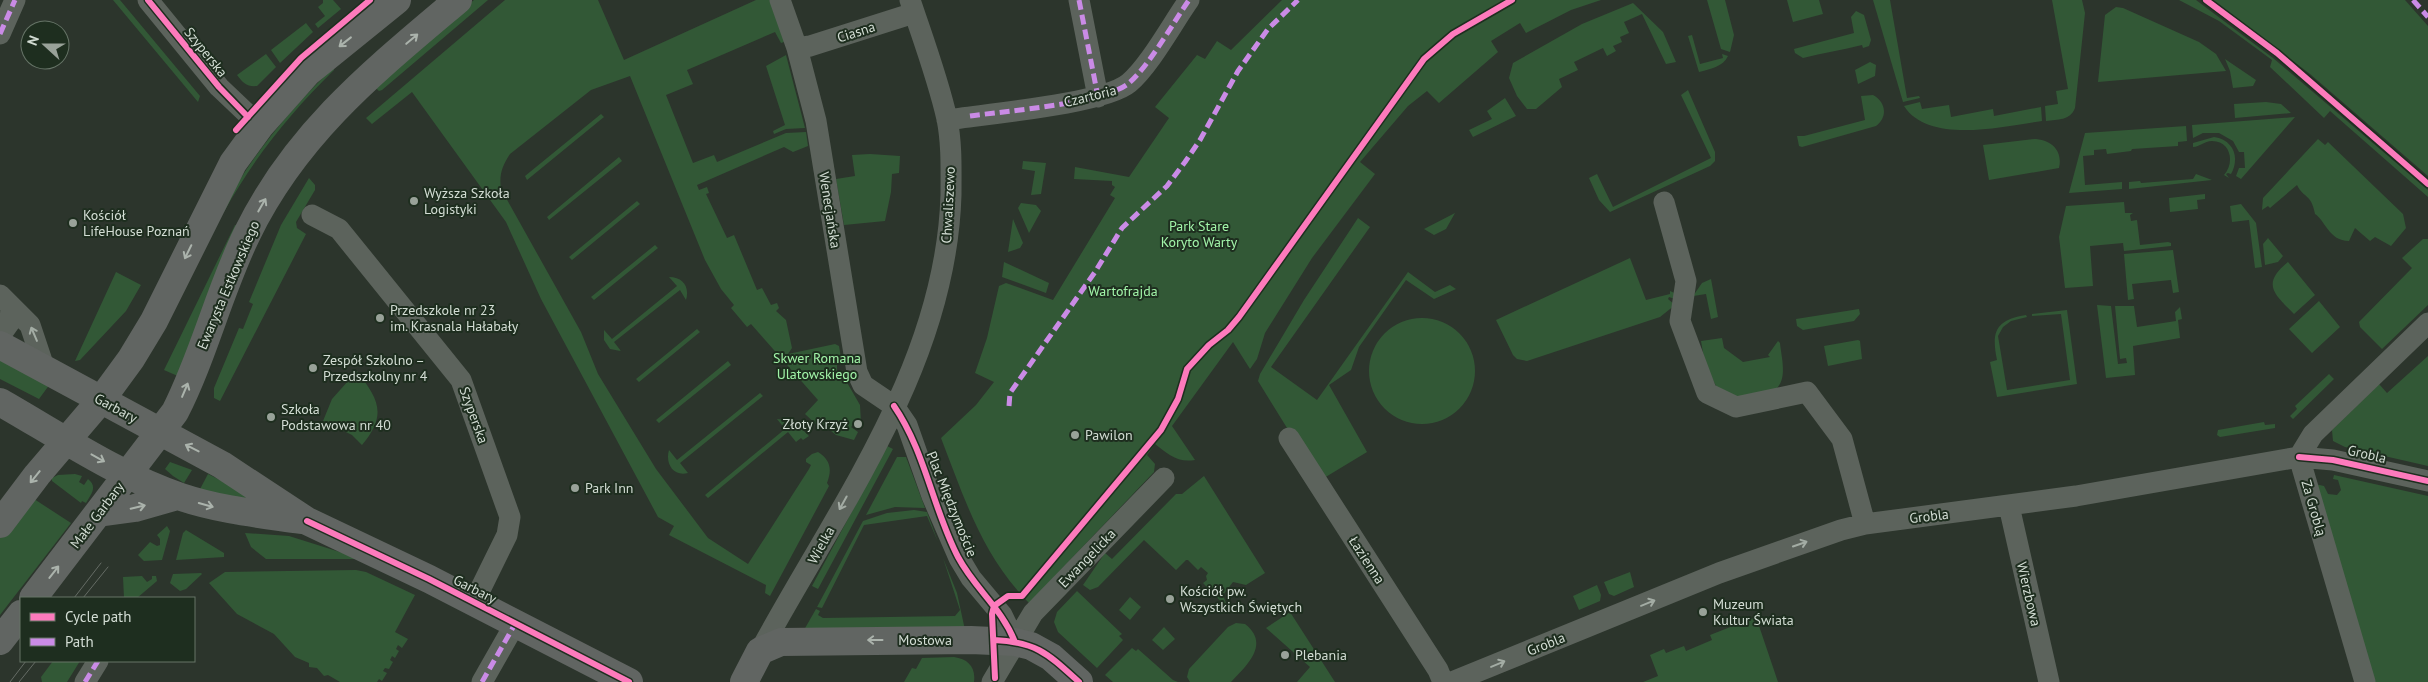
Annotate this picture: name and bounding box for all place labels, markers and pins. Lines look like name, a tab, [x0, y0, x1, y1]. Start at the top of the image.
place label: Wyższa Szkoła Logistyki	[424, 184, 510, 218]
marker: Wyższa Szkoła Logistyki	[408, 195, 420, 207]
place label: Kościół LifeHouse Poznań	[83, 206, 190, 240]
marker: Kościół LifeHouse Poznań	[67, 217, 79, 229]
place label: Przedszkole nr 23 im. Krasnala Hałabały	[390, 301, 519, 335]
marker: Przedszkole nr 23 im. Krasnala Hałabały	[374, 312, 386, 324]
place label: Zespół Szkolno – Przedszkolny nr 4	[323, 351, 428, 385]
marker: Zespół Szkolno – Przedszkolny nr 4	[307, 362, 319, 374]
place label: Szkoła Podstawowa nr 40	[281, 400, 391, 434]
marker: Szkoła Podstawowa nr 40	[265, 411, 277, 423]
place label: Złoty Krzyż	[783, 415, 848, 433]
marker: Złoty Krzyż	[852, 418, 864, 430]
place label: Pawilon	[1085, 426, 1133, 444]
marker: Pawilon	[1069, 429, 1081, 441]
place label: Park Inn	[585, 479, 633, 497]
marker: Park Inn	[569, 482, 581, 494]
place label: Kościół pw. Wszystkich Świętych	[1180, 582, 1302, 616]
marker: Kościół pw. Wszystkich Świętych	[1164, 593, 1176, 605]
place label: Muzeum Kultur Świata	[1713, 595, 1794, 629]
marker: Muzeum Kultur Świata	[1697, 606, 1709, 618]
place label: Plebania	[1295, 646, 1347, 664]
marker: Plebania	[1279, 649, 1291, 661]

